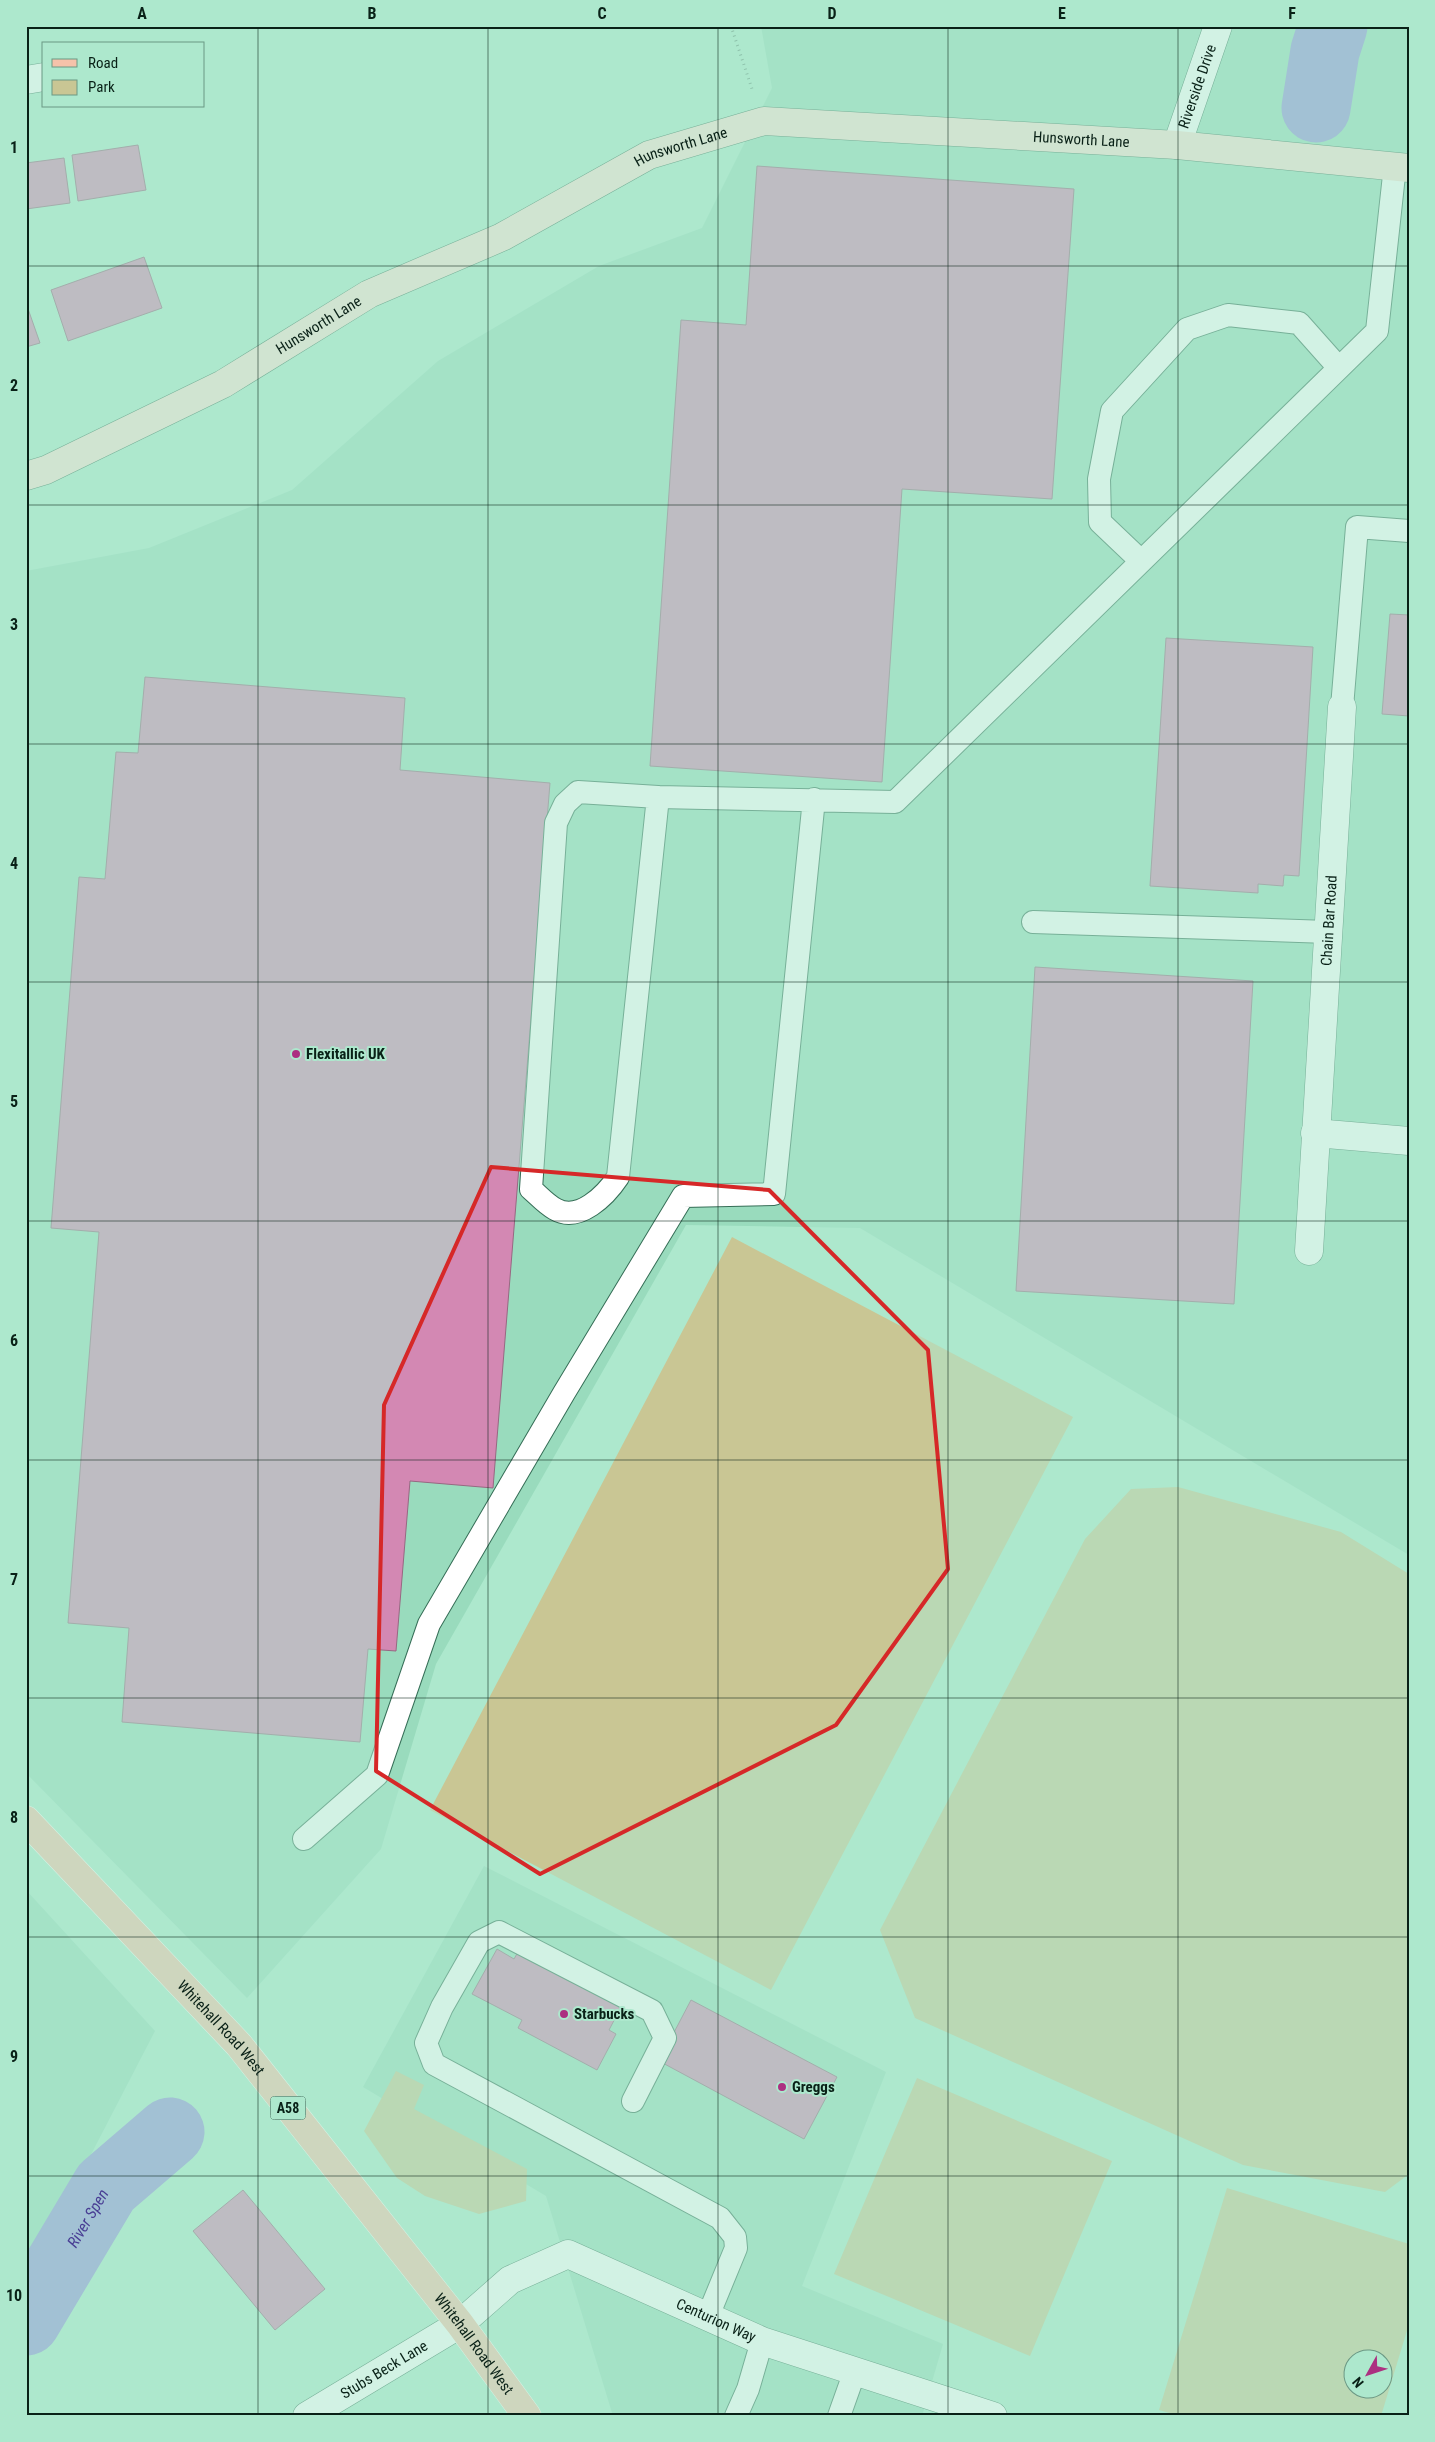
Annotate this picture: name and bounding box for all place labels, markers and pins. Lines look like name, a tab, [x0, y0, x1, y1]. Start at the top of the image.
place label: Flexitallic UK	[306, 1045, 386, 1063]
marker: Flexitallic UK	[290, 1048, 302, 1060]
place label: Starbucks	[574, 2005, 635, 2023]
marker: Starbucks	[558, 2008, 570, 2020]
place label: Greggs	[792, 2078, 835, 2096]
marker: Greggs	[776, 2081, 788, 2093]

